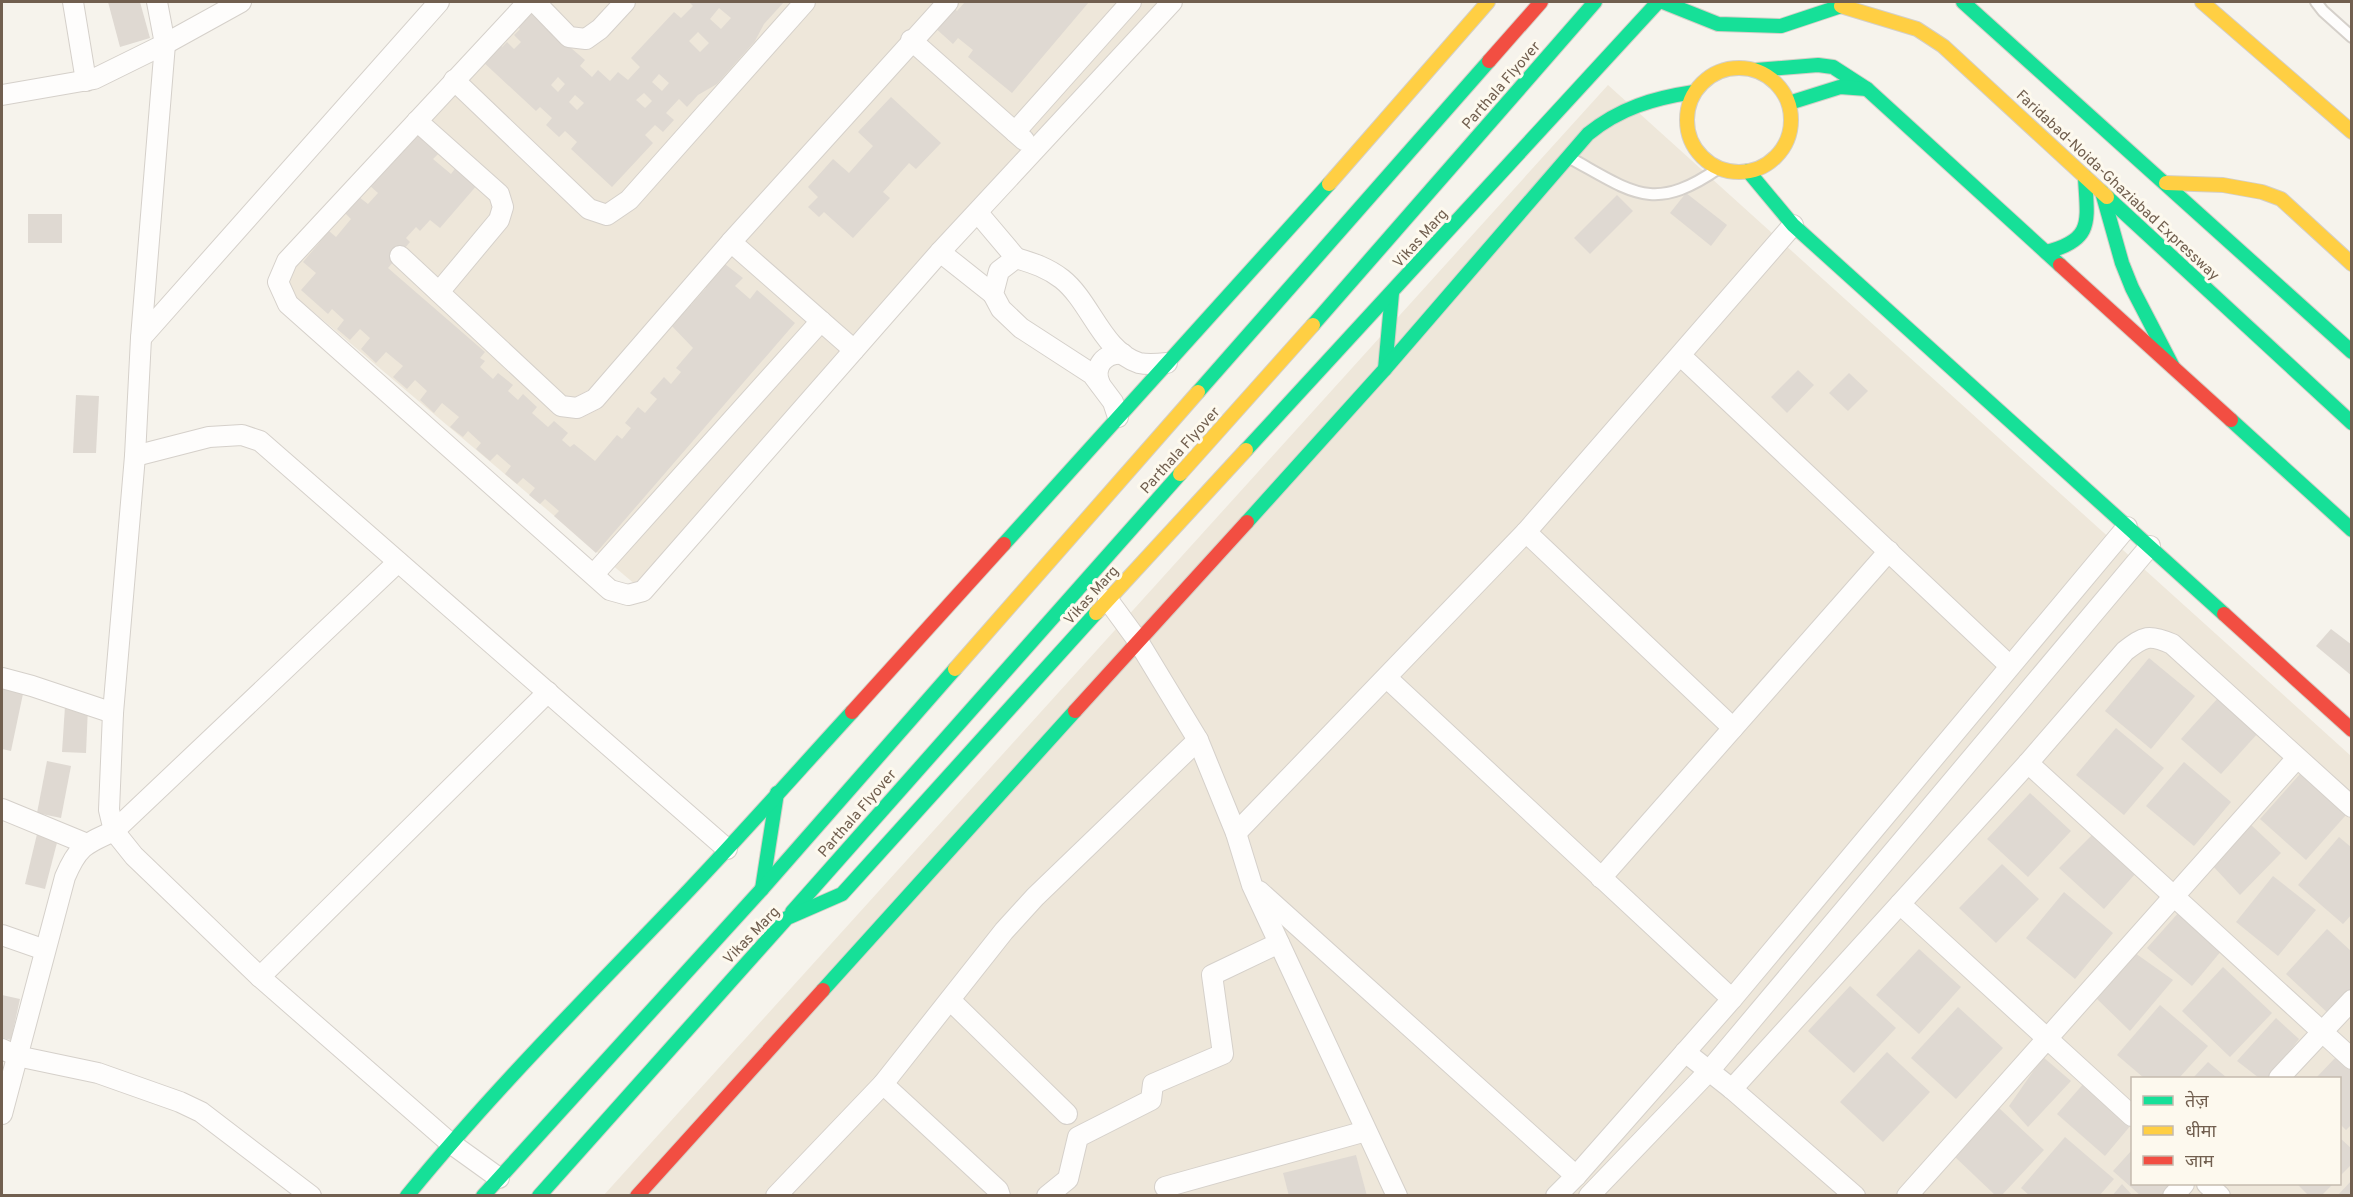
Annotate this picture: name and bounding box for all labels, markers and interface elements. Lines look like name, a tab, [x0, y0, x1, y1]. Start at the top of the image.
street label: Parthala Flyover	[1459, 38, 1546, 134]
street label: Faridabad-Noida-Ghaziabad Expressway	[2011, 87, 2223, 285]
street label: Vikas Marg	[1390, 205, 1453, 273]
street label: Parthala Flyover	[1137, 403, 1225, 498]
street label: Vikas Marg	[1061, 562, 1124, 630]
street label: Parthala Flyover	[815, 766, 902, 862]
street label: Vikas Marg	[720, 903, 784, 969]
legend	[2131, 1077, 2341, 1185]
text: तेज़	[2185, 1090, 2209, 1114]
text: धीमा	[2185, 1121, 2216, 1144]
text: जाम	[2185, 1151, 2215, 1174]

